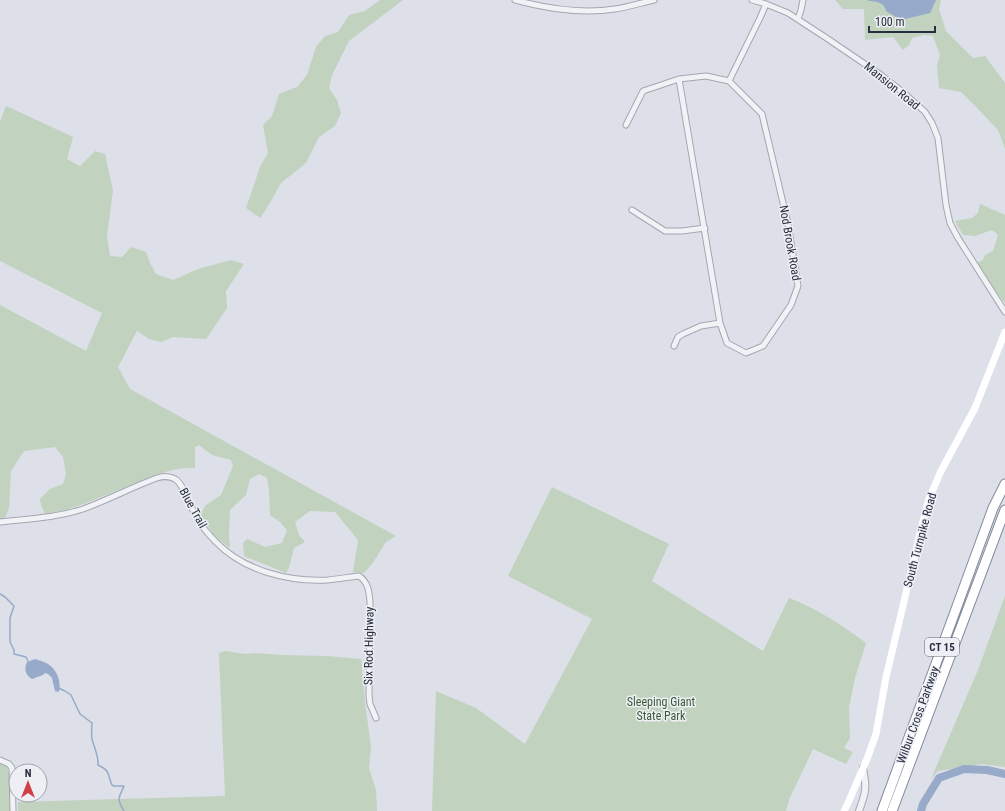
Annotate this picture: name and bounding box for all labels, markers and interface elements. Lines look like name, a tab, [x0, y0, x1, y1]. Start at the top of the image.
scale bar	[869, 8, 935, 34]
text: 100 m	[875, 15, 905, 29]
street label: Mansion Road	[861, 59, 923, 113]
street label: Nod Brook Road	[776, 204, 804, 282]
street label: Blue Trail	[176, 485, 210, 531]
street label: South Turnpike Road	[901, 491, 939, 589]
street label: Six Rod Highway	[361, 607, 377, 685]
road number: CT 15	[925, 638, 959, 656]
street label: Wilbur Cross Parkway	[894, 664, 942, 766]
park label: Sleeping Giant State Park	[627, 695, 696, 723]
north arrow	[8, 763, 48, 803]
text: N	[25, 767, 32, 780]

